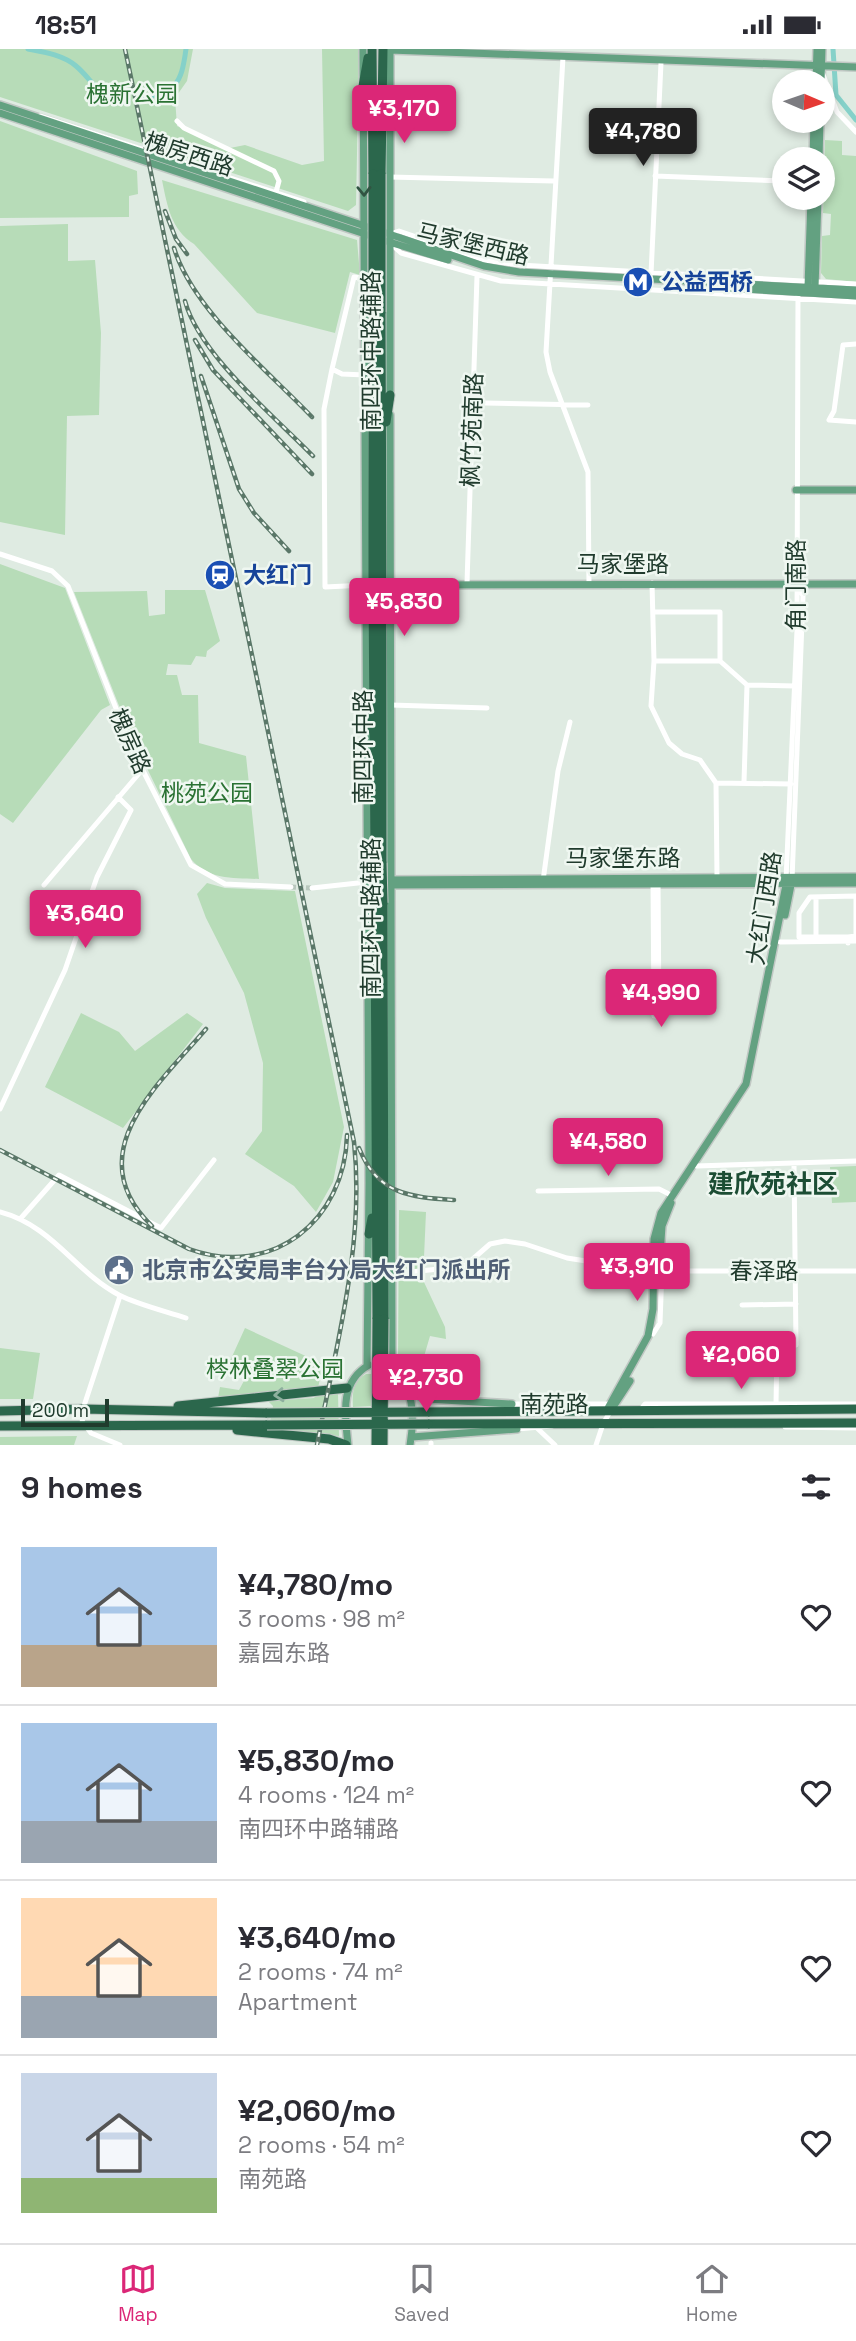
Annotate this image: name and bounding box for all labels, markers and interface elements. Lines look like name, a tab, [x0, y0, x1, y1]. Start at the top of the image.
text: 18:51	[35, 8, 97, 42]
north arrow	[772, 70, 835, 133]
map controls	[772, 70, 835, 210]
park label: 槐新公园	[86, 79, 178, 109]
pin: ¥3,170	[347, 85, 461, 145]
text: ¥3,170	[368, 93, 440, 123]
pin: ¥4,780	[586, 109, 700, 168]
text: ¥4,780	[605, 116, 681, 146]
street label: 槐房西路	[141, 126, 237, 182]
button: layers	[772, 147, 835, 210]
one-way arrow	[356, 186, 372, 196]
street label: 马家堡西路	[414, 216, 532, 272]
metro station icon: 公益西桥	[621, 265, 655, 299]
place label: 公益西桥	[661, 267, 753, 297]
street label: 南四环中路辅路	[356, 271, 386, 432]
street label: 枫竹苑南路	[455, 372, 489, 488]
street label: 角门南路	[781, 539, 811, 631]
street label: 马家堡路	[577, 549, 669, 579]
station icon: 大红门	[203, 558, 237, 592]
place label: 大红门	[243, 560, 312, 590]
pin: ¥5,830	[347, 579, 461, 638]
text: ¥5,830	[365, 586, 443, 616]
street label: 南四环中路	[348, 690, 378, 805]
street label: 槐房路	[102, 703, 158, 779]
park label: 桃苑公园	[161, 778, 253, 808]
street label: 南四环中路辅路	[356, 838, 386, 999]
street label: 马家堡东路	[566, 843, 681, 873]
street label: 大红门西路	[740, 849, 788, 967]
pin: ¥3,640	[28, 891, 142, 950]
text: ¥3,640	[46, 898, 124, 928]
pin: ¥4,990	[604, 969, 718, 1029]
text: ¥4,990	[622, 977, 700, 1007]
pin: ¥4,580	[551, 1119, 665, 1178]
text: ¥4,580	[569, 1126, 647, 1156]
district label: 建欣苑社区	[708, 1167, 838, 1201]
pin: ¥3,910	[580, 1243, 694, 1303]
text: ¥3,910	[600, 1251, 674, 1281]
public building icon: 北京市公安局丰台分局大红门派出所	[102, 1253, 136, 1287]
place label: 北京市公安局丰台分局大红门派出所	[142, 1255, 510, 1285]
street label: 春泽路	[730, 1256, 799, 1286]
pin: ¥2,060	[684, 1331, 798, 1391]
text: ¥2,060	[702, 1339, 780, 1369]
park label: 梣林叠翠公园	[206, 1354, 344, 1384]
pin: ¥2,730	[369, 1355, 483, 1414]
text: ¥2,730	[388, 1362, 464, 1392]
one-way arrow	[273, 1387, 284, 1402]
street label: 南苑路	[520, 1389, 589, 1419]
scale bar	[21, 1396, 108, 1428]
text: 200 m	[32, 1398, 89, 1423]
text: 9 homes	[21, 1468, 143, 1507]
icon: filters	[797, 1468, 835, 1506]
text: ¥4,780/mo	[238, 1565, 393, 1604]
icon: home	[77, 1575, 161, 1659]
icon: heart	[797, 1598, 835, 1636]
text: 3 rooms · 98 m²	[238, 1604, 405, 1634]
text: 嘉园东路	[238, 1638, 330, 1668]
text: ¥5,830/mo	[238, 1741, 395, 1780]
icon: home	[77, 1751, 161, 1835]
icon: heart	[797, 1774, 835, 1812]
text: 4 rooms · 124 m²	[238, 1780, 414, 1810]
text: 南四环中路辅路	[238, 1814, 399, 1844]
text: ¥3,640/mo	[238, 1918, 396, 1957]
icon: home	[77, 1926, 161, 2010]
icon: heart	[797, 1949, 835, 1987]
text: 2 rooms · 74 m²	[238, 1957, 403, 1987]
text: Apartment	[238, 1987, 358, 2017]
text: ¥2,060/mo	[238, 2091, 396, 2130]
icon: home	[77, 2101, 161, 2185]
icon: heart	[797, 2124, 835, 2162]
text: 2 rooms · 54 m²	[238, 2130, 405, 2160]
text: 南苑路	[238, 2164, 307, 2194]
tab: Map	[118, 2260, 158, 2327]
tab: Saved	[394, 2260, 450, 2327]
tab: Home	[686, 2260, 738, 2327]

